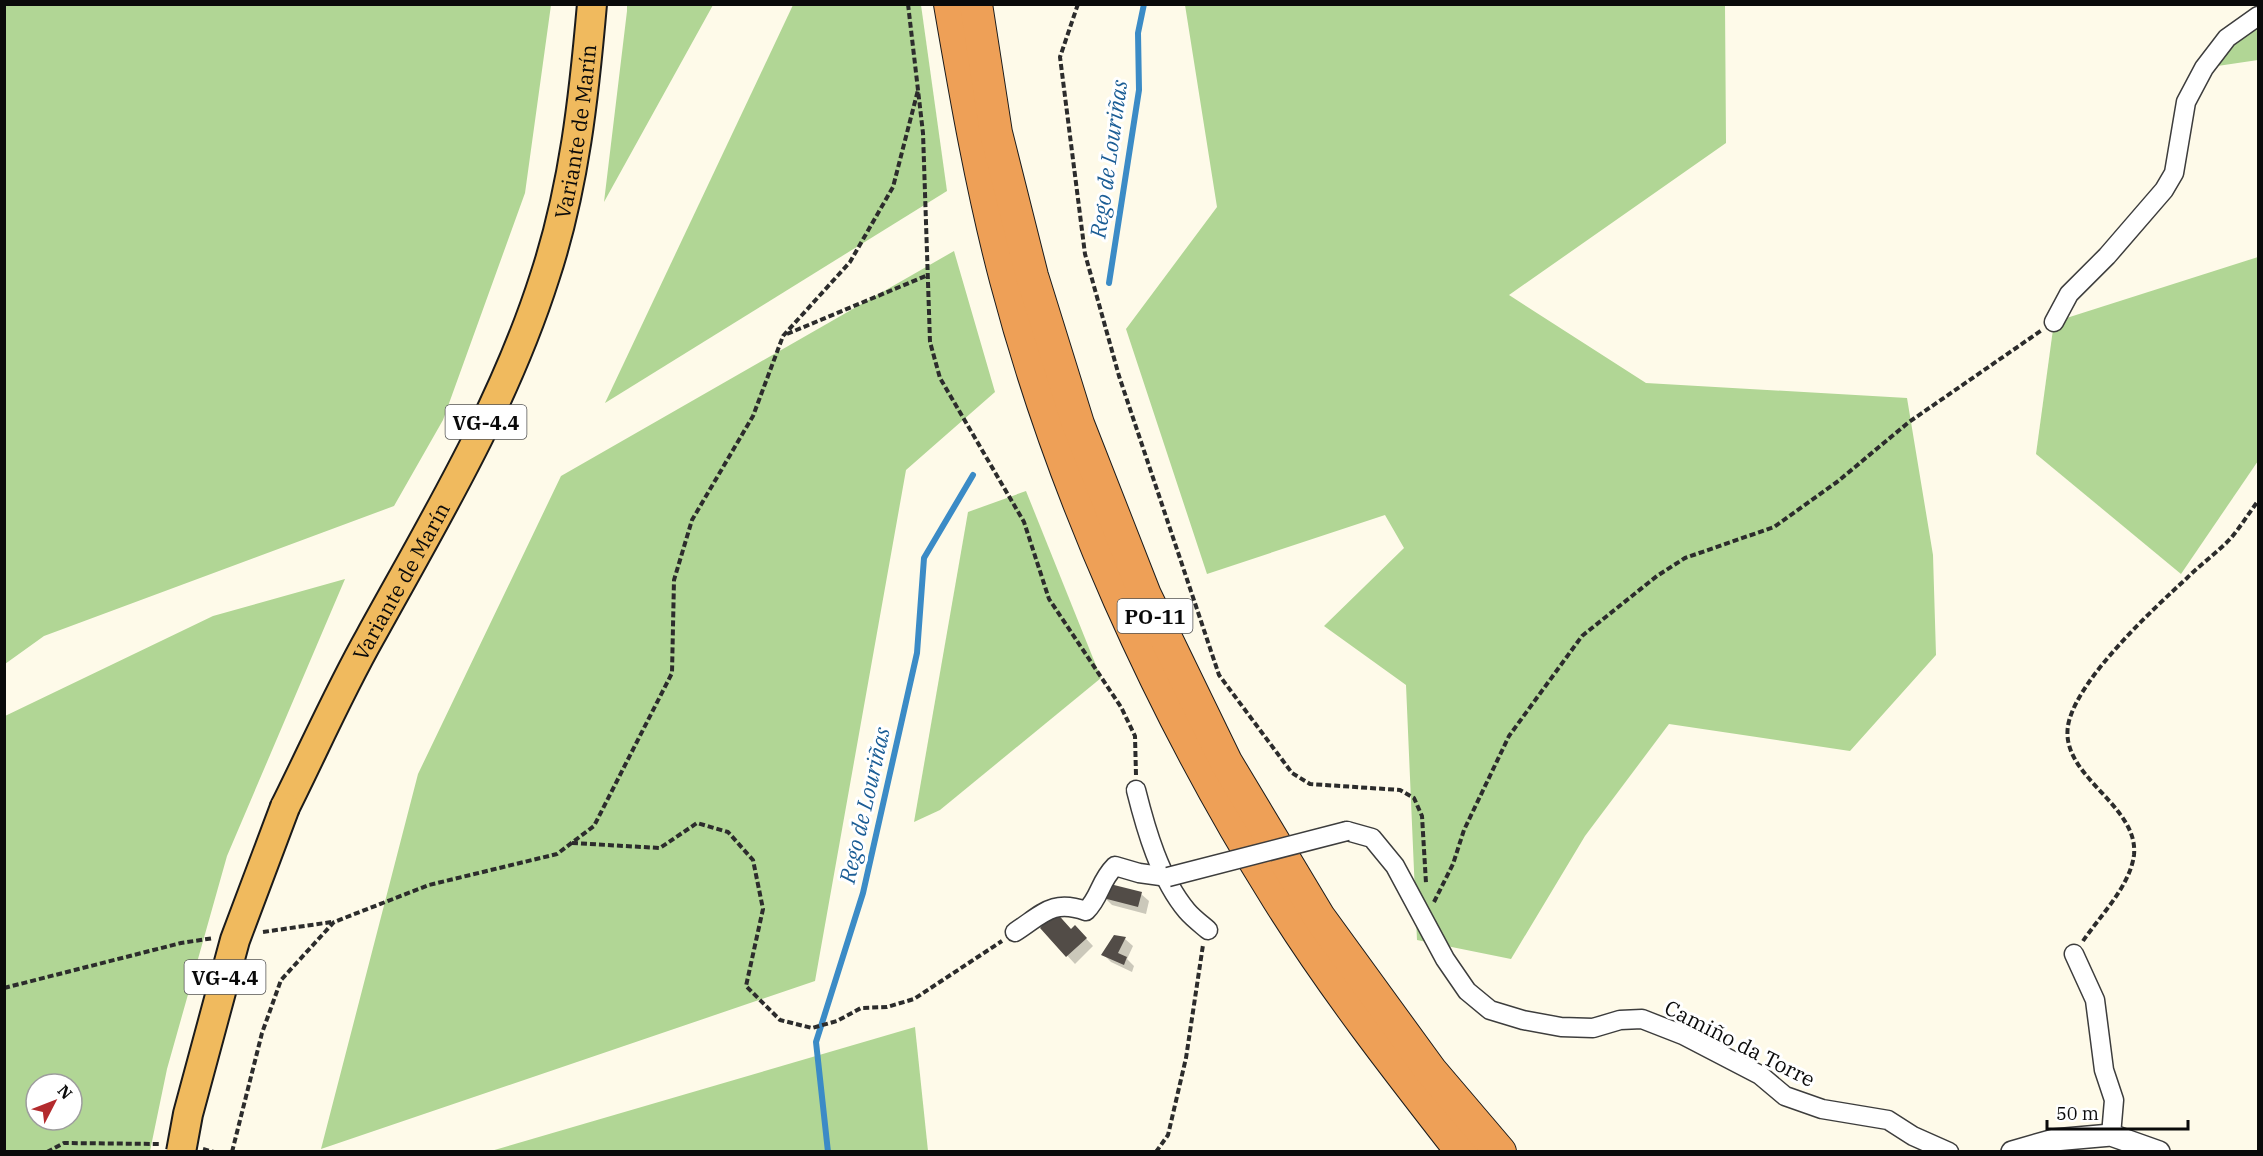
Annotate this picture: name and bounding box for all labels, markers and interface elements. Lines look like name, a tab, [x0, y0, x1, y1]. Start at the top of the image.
street label: Variante de Marín	[548, 43, 602, 222]
water label: Rego de Louriñas	[1082, 77, 1134, 241]
road number: VG-4.4	[446, 405, 526, 439]
street label: Variante de Marín	[346, 497, 456, 665]
road number: PO-11	[1118, 599, 1192, 633]
water label: Rego de Louriñas	[832, 723, 896, 887]
road number: VG-4.4	[184, 960, 266, 994]
street label: Camiño da Torre	[1660, 993, 1820, 1093]
north arrow	[24, 1072, 84, 1132]
text: N	[53, 1081, 77, 1103]
scale bar	[2047, 1093, 2188, 1131]
text: 50 m	[2056, 1102, 2099, 1125]

